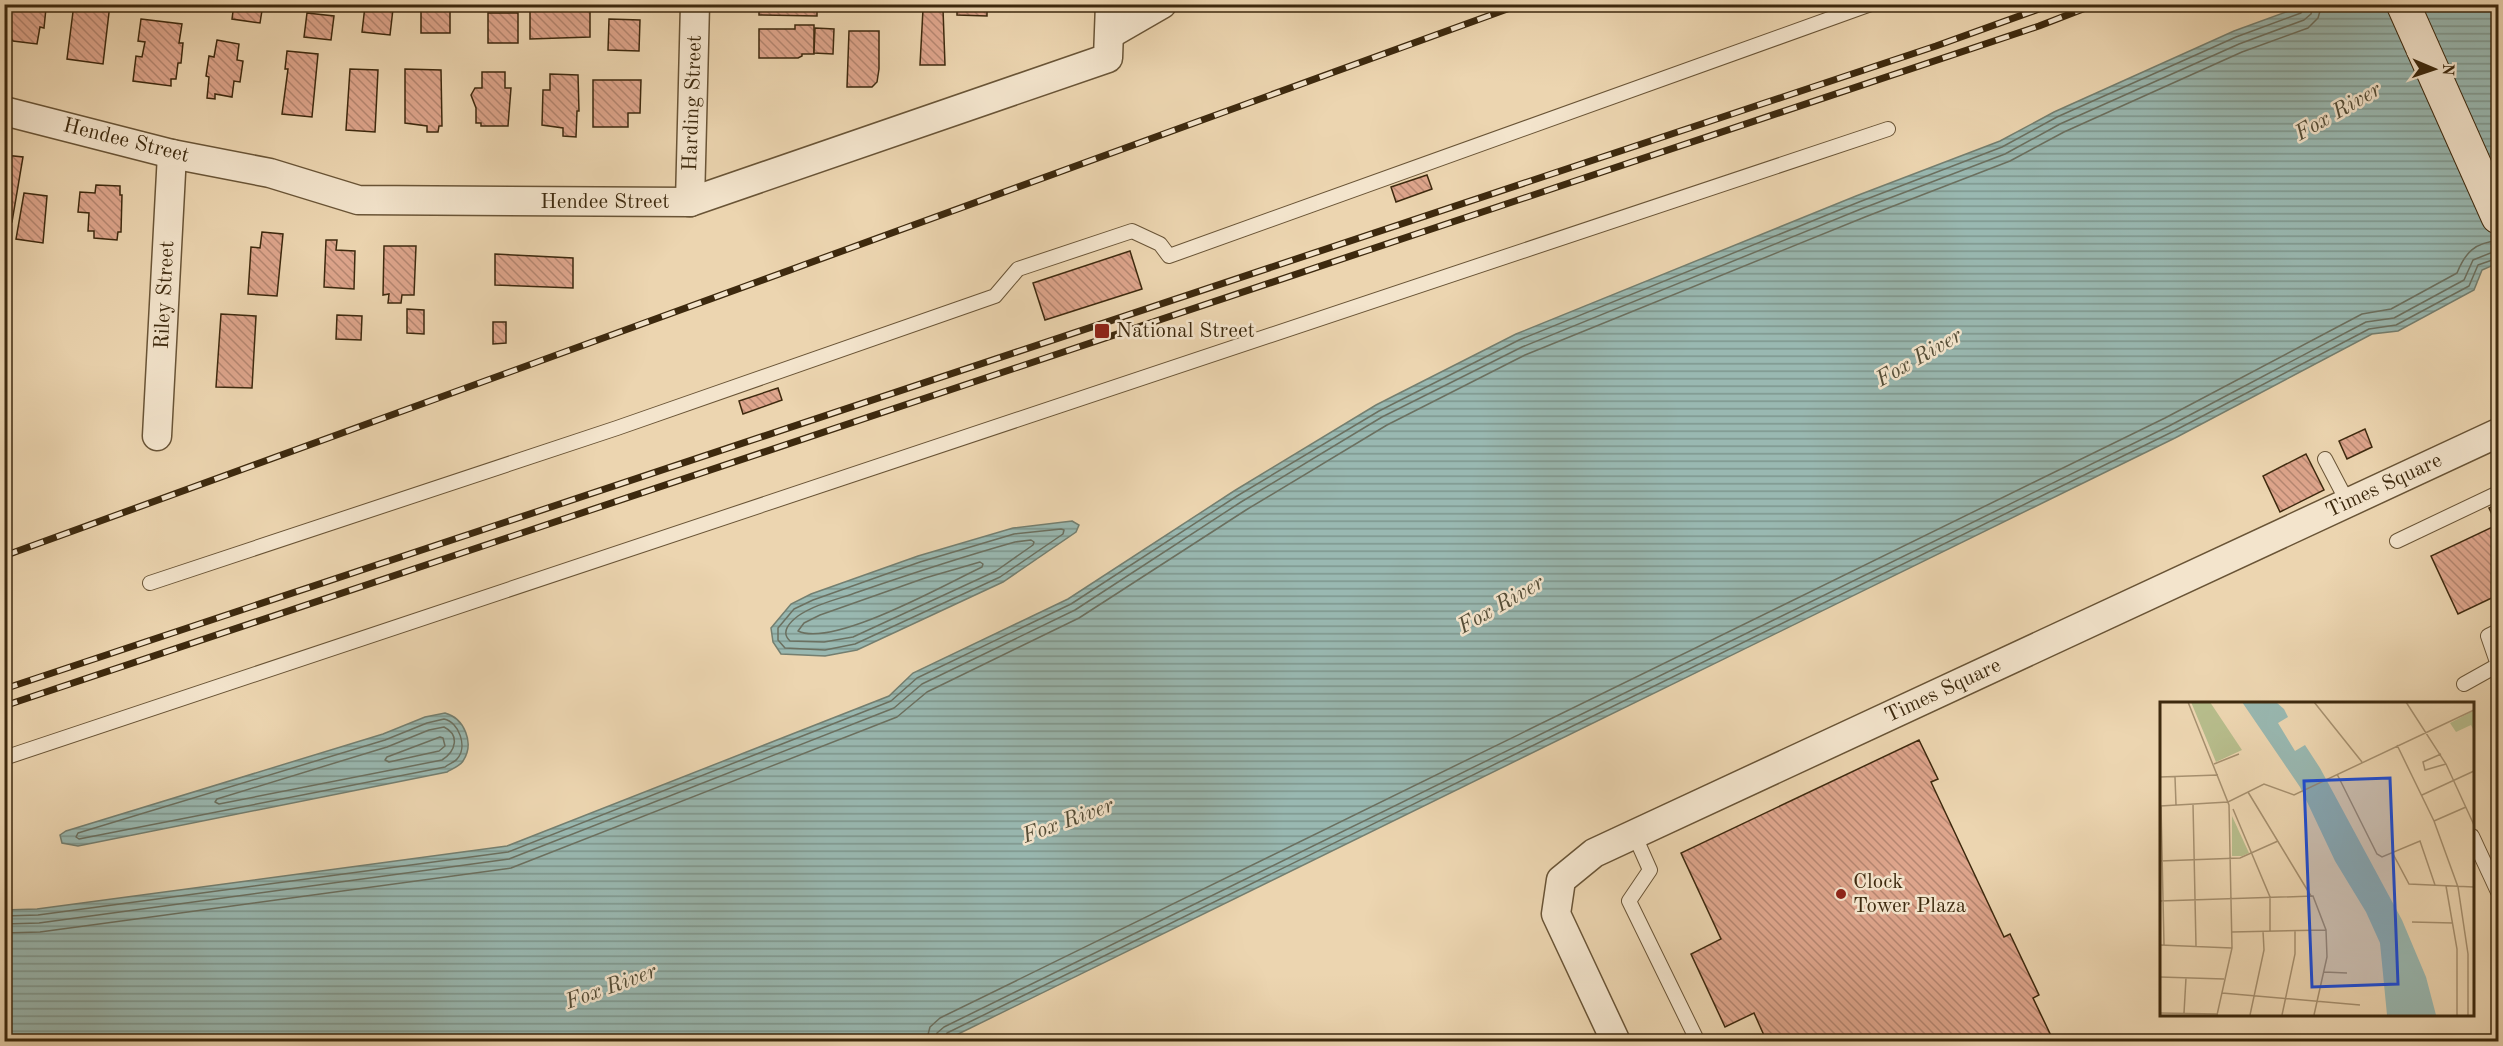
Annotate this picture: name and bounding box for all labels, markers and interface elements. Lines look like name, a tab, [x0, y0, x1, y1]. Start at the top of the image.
street label: Harding Street	[680, 34, 706, 172]
north arrow	[2404, 39, 2464, 99]
text: N	[2439, 63, 2455, 77]
water label: Fox River	[2290, 78, 2385, 146]
street label: Hendee Street	[61, 115, 191, 167]
street label: Hendee Street	[540, 192, 670, 213]
street label: Riley Street	[152, 240, 178, 350]
place label: National Street	[1116, 321, 1255, 342]
marker: National Street	[1093, 322, 1111, 340]
water label: Fox River	[1871, 324, 1966, 392]
street label: Times Square	[2323, 450, 2445, 522]
water label: Fox River	[1453, 571, 1548, 639]
street label: Times Square	[1882, 655, 2004, 727]
inset map	[2160, 702, 2473, 1016]
water label: Fox River	[1019, 794, 1117, 848]
place label: Clock Tower Plaza	[1853, 872, 1966, 917]
marker: Clock Tower Plaza	[1834, 887, 1848, 901]
water label: Fox River	[562, 960, 660, 1014]

